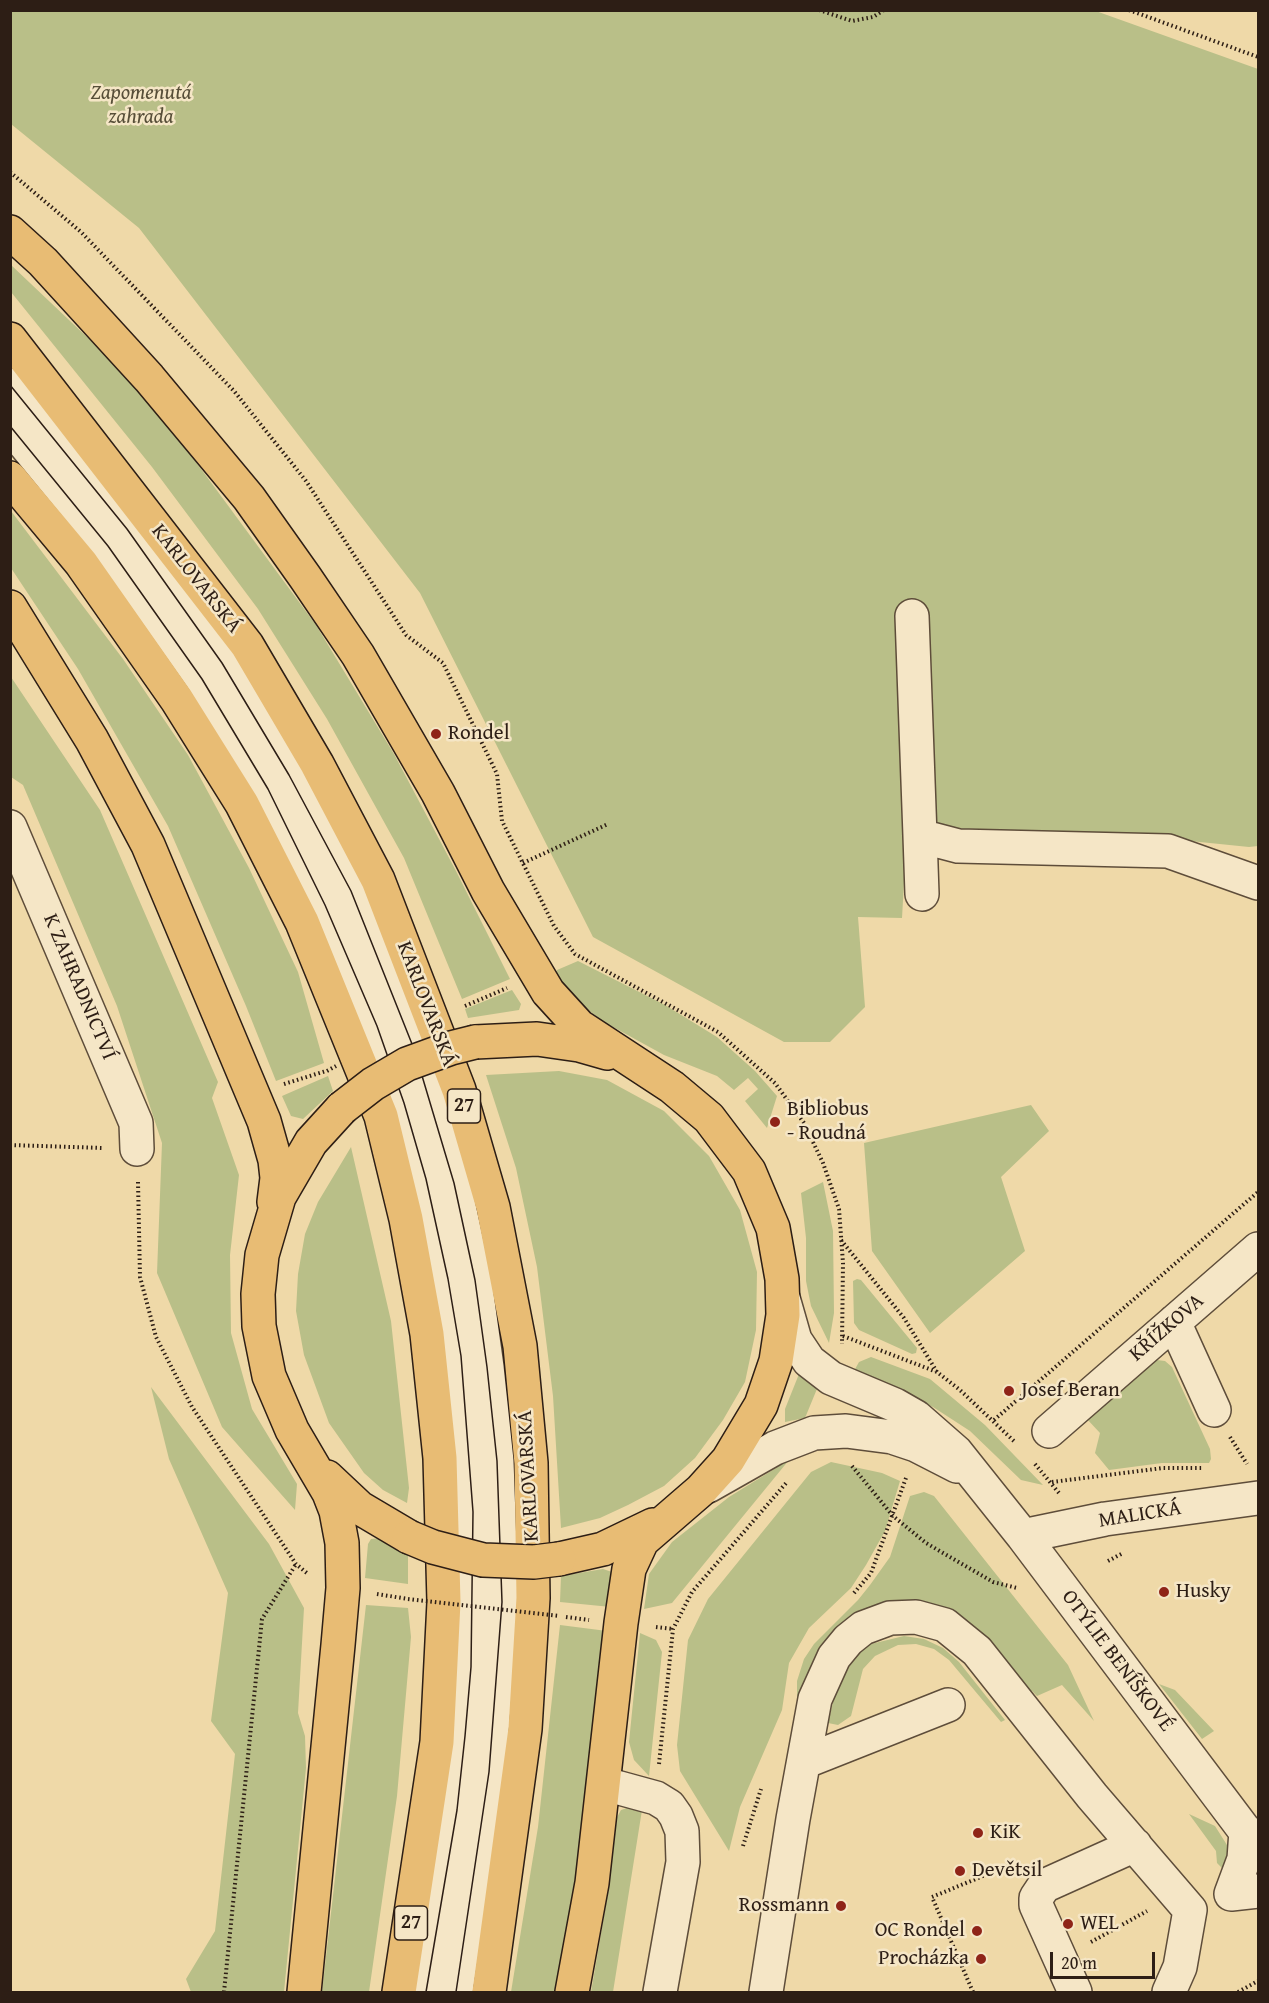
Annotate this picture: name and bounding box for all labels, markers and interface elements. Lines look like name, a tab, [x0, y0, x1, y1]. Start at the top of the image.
park label: Zapomenutá zahrada	[90, 81, 192, 131]
street label: KARLOVARSKÁ	[146, 519, 246, 639]
place label: Rondel	[448, 721, 510, 747]
marker: Rondel	[429, 727, 443, 741]
street label: K ZAHRADNICTVÍ	[37, 910, 121, 1064]
street label: KARLOVARSKÁ	[391, 938, 461, 1070]
road number: 27	[448, 1089, 480, 1123]
place label: Bibliobus - Roudná	[787, 1097, 869, 1147]
marker: Bibliobus - Roudná	[768, 1115, 782, 1129]
street label: KŘÍŽKOVA	[1125, 1289, 1209, 1367]
place label: Josef Beran	[1021, 1378, 1120, 1404]
marker: Josef Beran	[1002, 1384, 1016, 1398]
street label: KARLOVARSKÁ	[513, 1410, 545, 1542]
street label: MALICKÁ	[1097, 1496, 1183, 1534]
place label: Husky	[1176, 1579, 1231, 1605]
street label: OTÝLIE BENÍŠKOVÉ	[1056, 1585, 1178, 1737]
marker: Husky	[1157, 1585, 1171, 1599]
place label: KiK	[990, 1820, 1021, 1846]
marker: KiK	[971, 1826, 985, 1840]
place label: Devětsil	[972, 1858, 1042, 1884]
marker: Devětsil	[953, 1864, 967, 1878]
place label: Rossmann	[739, 1893, 829, 1919]
marker: Rossmann	[834, 1899, 848, 1913]
road number: 27	[394, 1906, 428, 1940]
place label: WEL	[1080, 1911, 1119, 1937]
marker: WEL	[1061, 1917, 1075, 1931]
place label: OC Rondel	[875, 1918, 965, 1944]
marker: OC Rondel	[970, 1924, 984, 1938]
scale bar	[1053, 1940, 1158, 1978]
place label: Procházka	[878, 1946, 969, 1972]
text: 20 m	[1061, 1949, 1097, 1976]
marker: Procházka	[974, 1952, 988, 1966]

